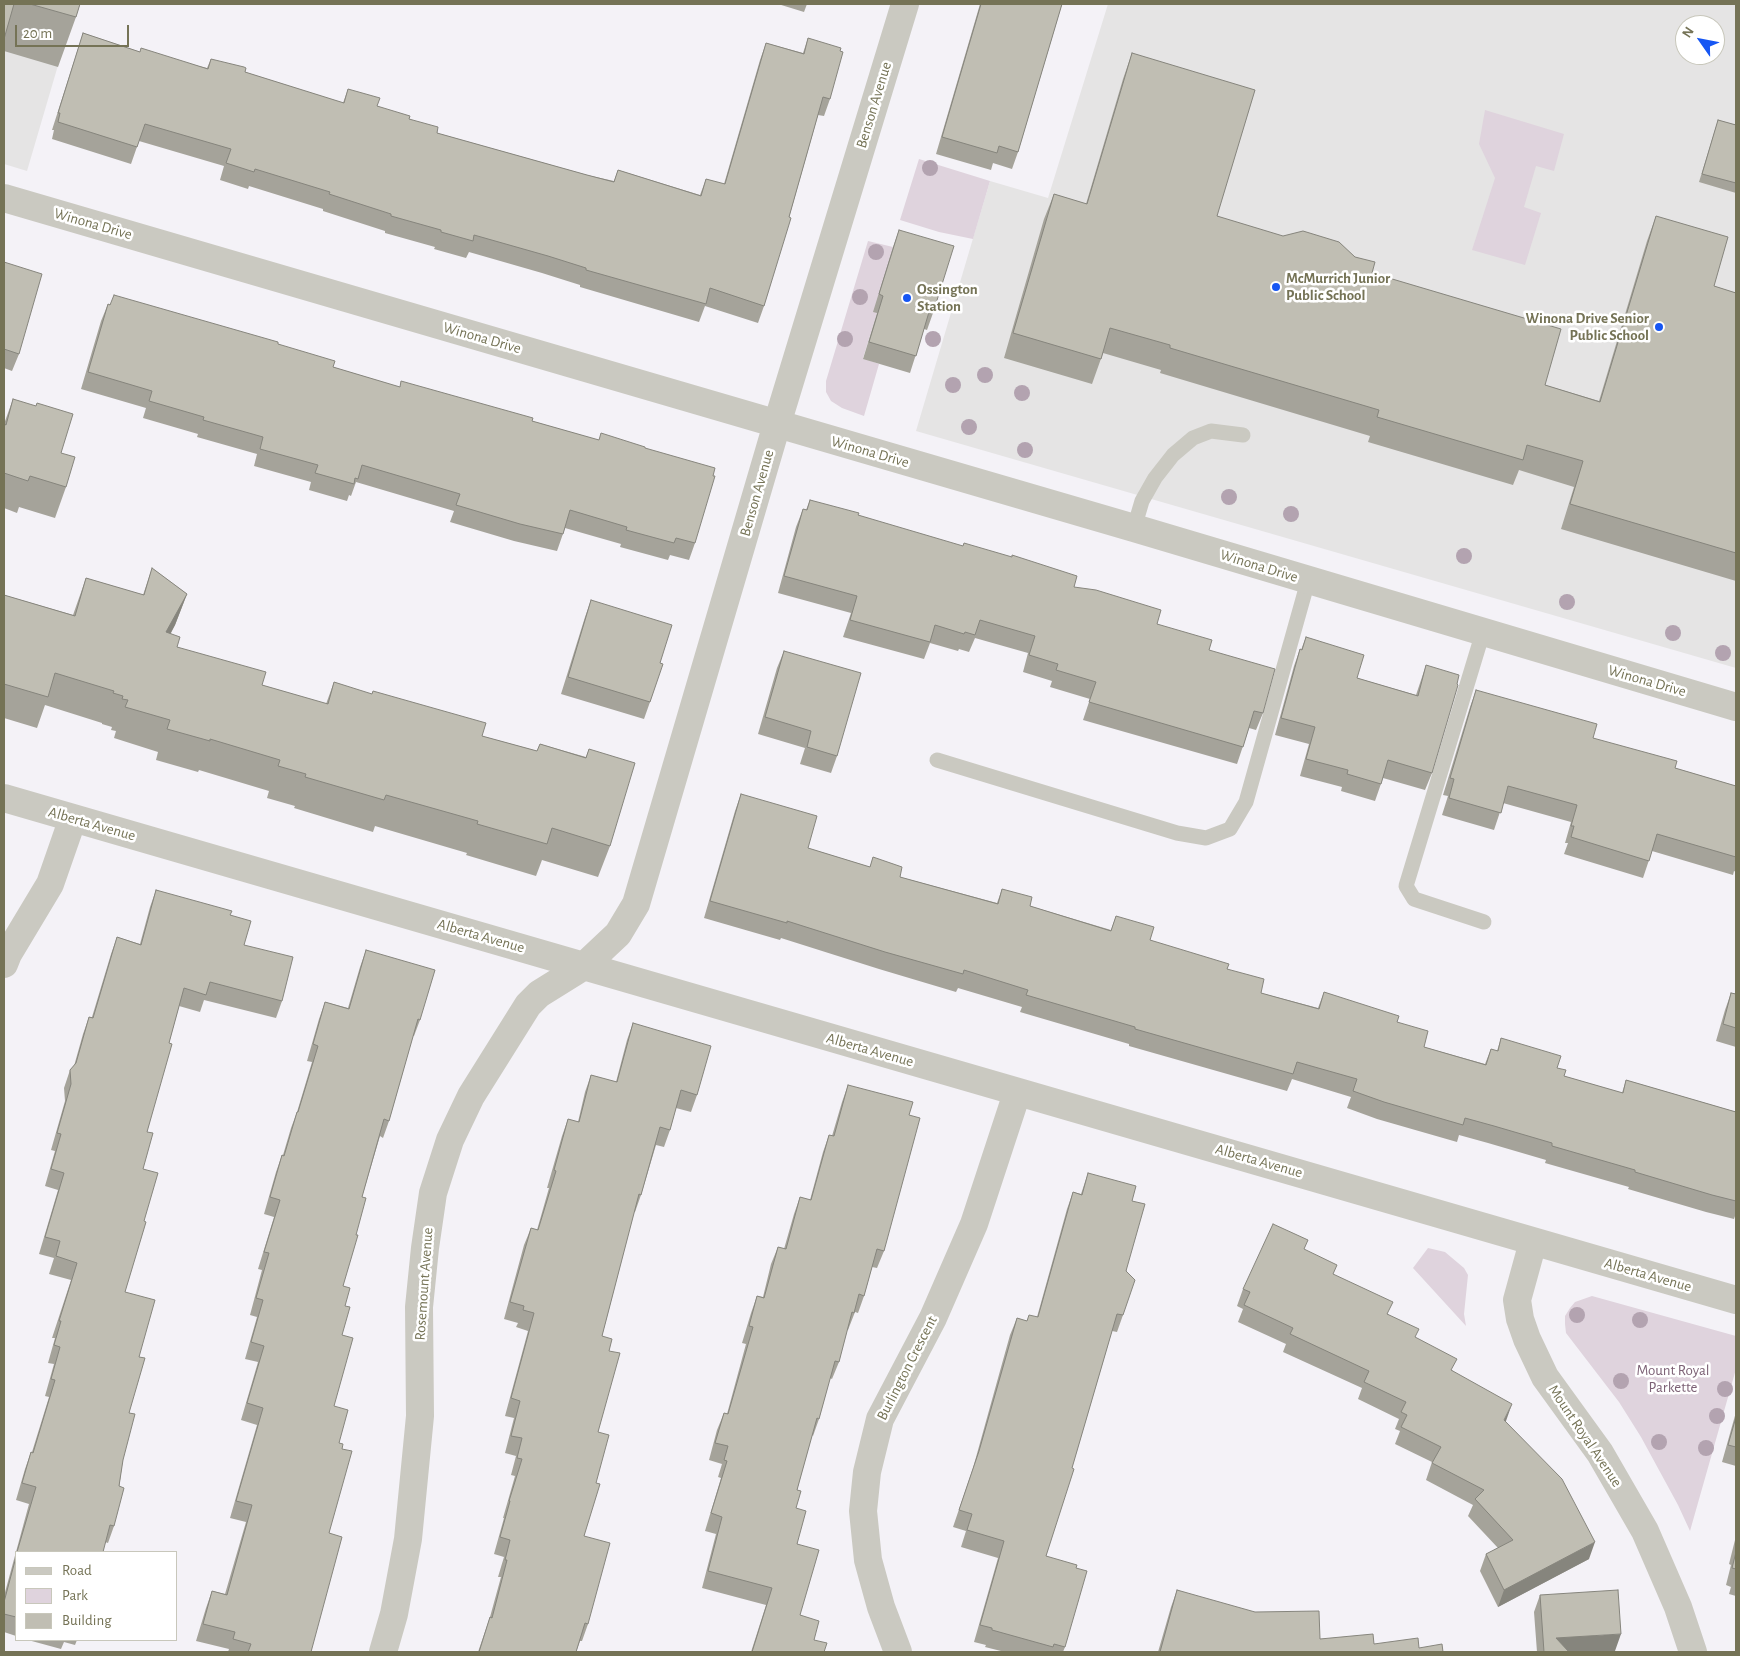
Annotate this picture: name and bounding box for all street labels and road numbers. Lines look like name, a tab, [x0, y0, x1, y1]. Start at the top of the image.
street label: Benson Avenue	[852, 60, 896, 150]
street label: Winona Drive	[52, 204, 134, 244]
street label: Winona Drive	[441, 318, 523, 358]
street label: Winona Drive	[829, 432, 911, 472]
street label: Benson Avenue	[736, 448, 778, 538]
street label: Winona Drive	[1218, 546, 1300, 586]
street label: Winona Drive	[1606, 661, 1688, 701]
street label: Alberta Avenue	[46, 803, 138, 845]
street label: Alberta Avenue	[435, 915, 527, 957]
street label: Alberta Avenue	[824, 1029, 916, 1071]
street label: Alberta Avenue	[1213, 1140, 1305, 1182]
street label: Rosemount Avenue	[411, 1227, 437, 1341]
street label: Alberta Avenue	[1602, 1254, 1694, 1296]
street label: Burlington Crescent	[873, 1313, 941, 1423]
street label: Mount Royal Avenue	[1544, 1381, 1626, 1491]

